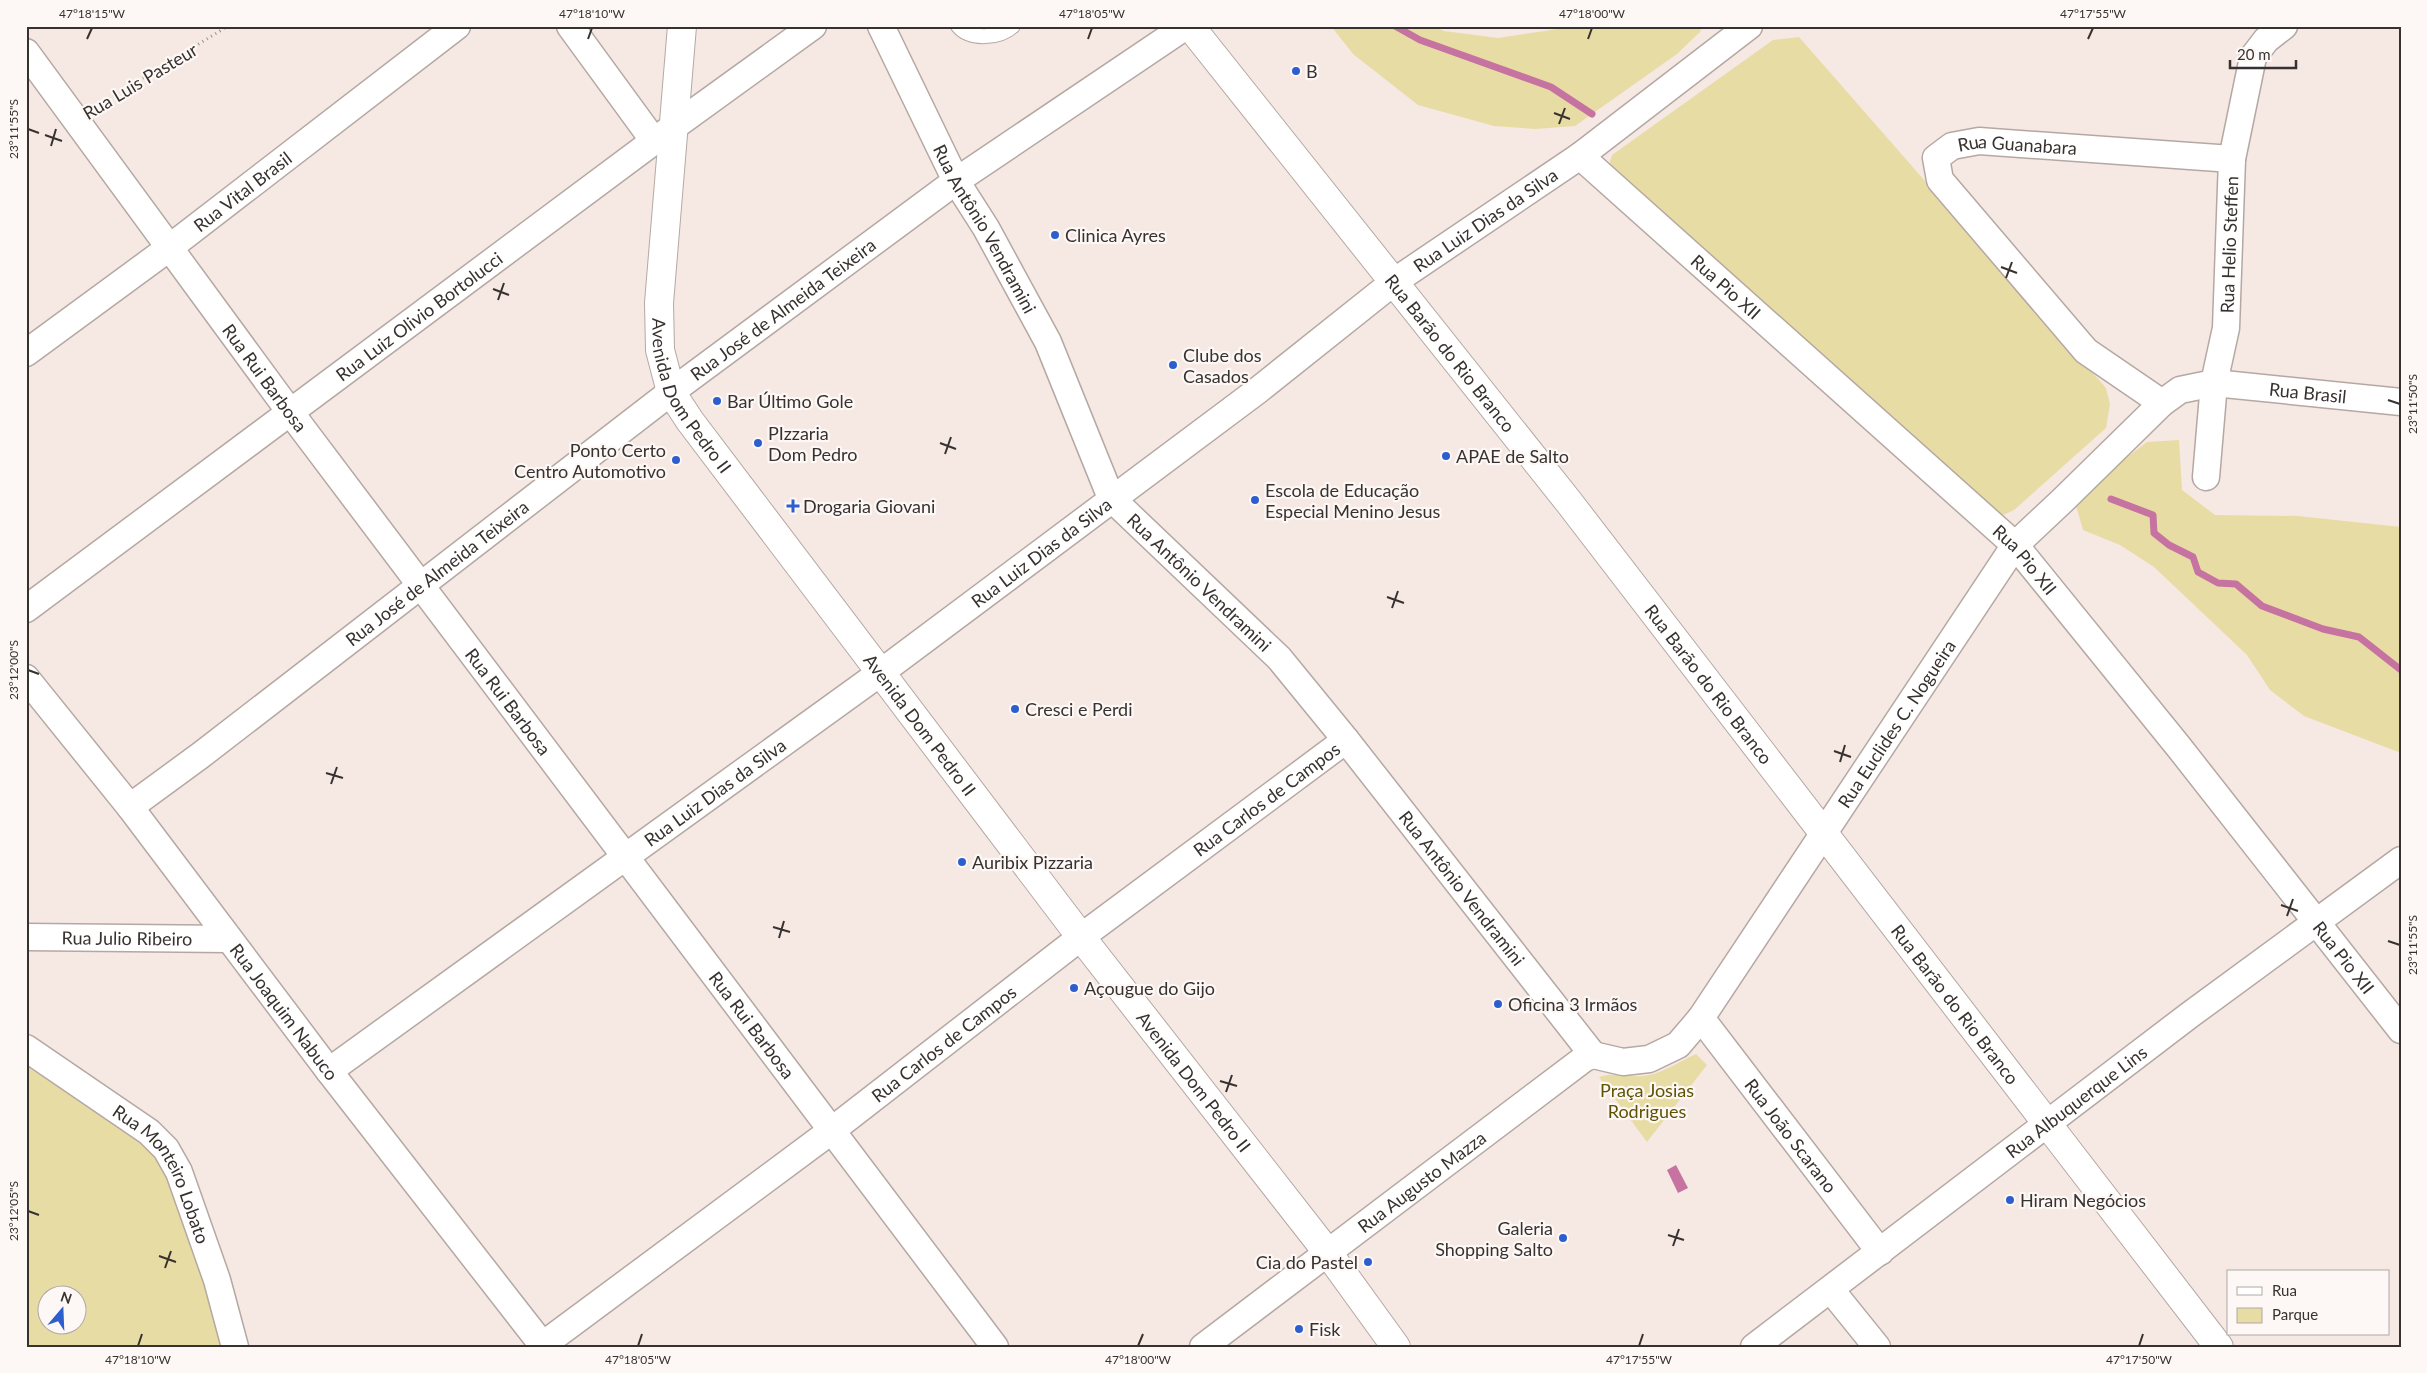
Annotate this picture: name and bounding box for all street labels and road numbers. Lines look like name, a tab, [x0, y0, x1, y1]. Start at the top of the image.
street label: Rua Luis Pasteur	[79, 38, 202, 124]
street label: Rua Guanabara	[1956, 130, 2078, 159]
street label: Rua Antônio Vendramini	[929, 141, 1041, 317]
street label: Rua Vital Brasil	[189, 147, 296, 236]
street label: Rua Luiz Dias da Silva	[1409, 163, 1562, 277]
street label: Rua Helio Steffen	[2216, 176, 2242, 314]
street label: Rua José de Almeida Teixeira	[686, 233, 880, 385]
street label: Rua Luiz Olivio Bortolucci	[331, 247, 507, 385]
street label: Rua Pio XII	[1687, 250, 1766, 324]
street label: Rua Barão do Rio Branco	[1381, 270, 1520, 437]
street label: Avenida Dom Pedro II	[648, 318, 736, 477]
street label: Rua Rui Barbosa	[218, 319, 312, 436]
street label: Rua Brasil	[2268, 378, 2348, 407]
street label: Rua Luiz Dias da Silva	[967, 493, 1116, 612]
street label: Rua José de Almeida Teixeira	[341, 495, 533, 650]
street label: Rua Antônio Vendramini	[1123, 508, 1276, 656]
street label: Rua Pio XII	[1989, 520, 2062, 599]
street label: Rua Barão do Rio Branco	[1640, 600, 1777, 768]
street label: Rua Euclides C. Nogueira	[1833, 635, 1960, 812]
street label: Rua Rui Barbosa	[461, 644, 556, 759]
street label: Avenida Dom Pedro II	[859, 649, 981, 800]
street label: Rua Luiz Dias da Silva	[640, 734, 790, 851]
street label: Rua Carlos de Campos	[1189, 737, 1344, 861]
street label: Rua Antônio Vendramini	[1395, 806, 1530, 970]
street label: Rua Pio XII	[2309, 917, 2379, 998]
street label: Rua Barão do Rio Branco	[1887, 920, 2024, 1089]
street label: Rua Julio Ribeiro	[62, 926, 192, 950]
street label: Rua Joaquim Nabuco	[226, 939, 343, 1084]
street label: Rua Rui Barbosa	[705, 967, 800, 1083]
street label: Rua Carlos de Campos	[867, 980, 1021, 1107]
street label: Avenida Dom Pedro II	[1132, 1007, 1256, 1156]
street label: Rua Albuquerque Lins	[2001, 1041, 2151, 1162]
street label: Rua João Scarano	[1740, 1074, 1842, 1197]
street label: Rua Monteiro Lobato	[109, 1100, 214, 1246]
street label: Rua Augusto Mazza	[1353, 1126, 1490, 1237]

